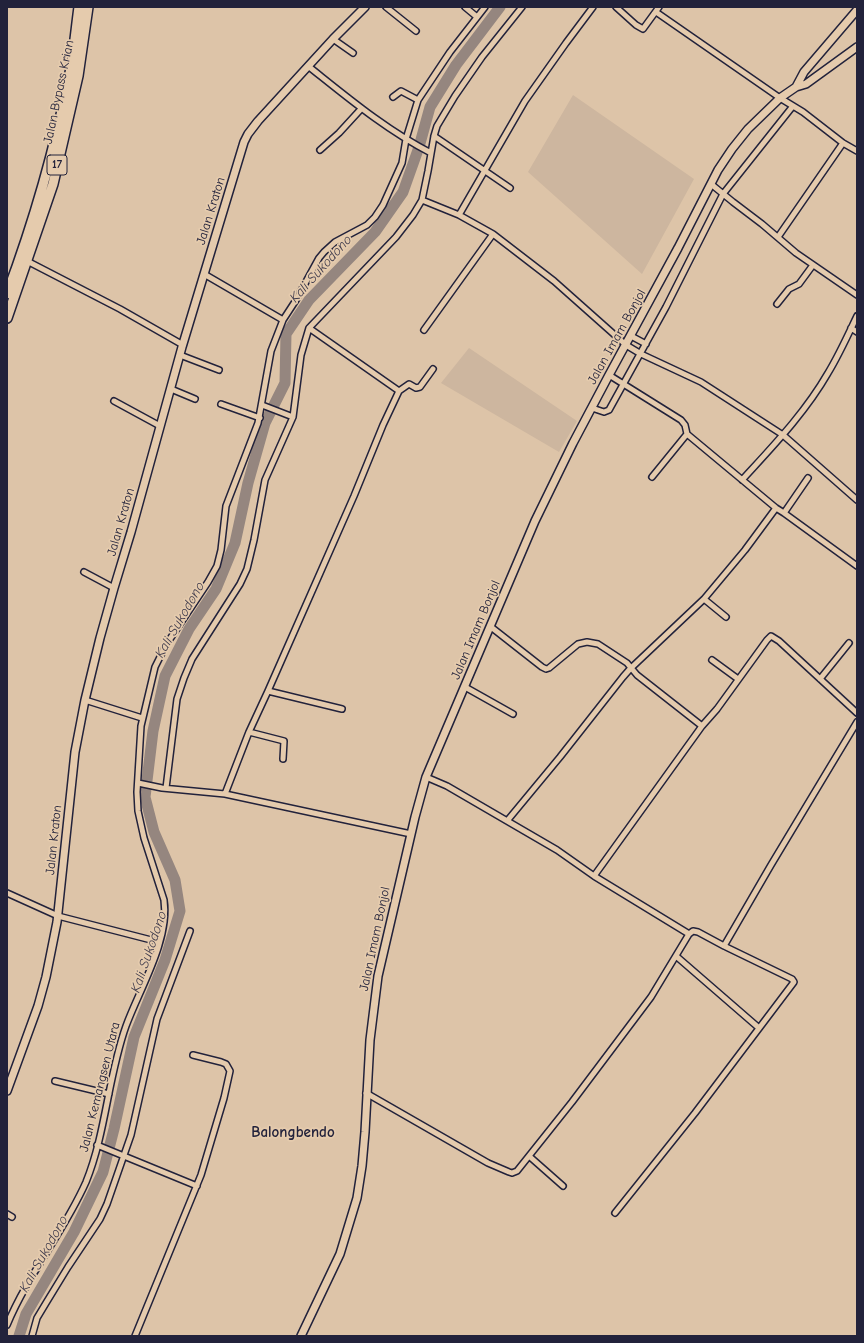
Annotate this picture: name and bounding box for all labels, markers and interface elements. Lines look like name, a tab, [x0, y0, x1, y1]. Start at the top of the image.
street label: Jalan Bypass Krian	[40, 39, 78, 145]
road number: 17	[47, 155, 67, 175]
street label: Jalan Kraton	[193, 175, 229, 247]
water label: Kali Sukodono	[286, 232, 356, 306]
street label: Jalan Imam Bonjol	[584, 287, 650, 387]
street label: Jalan Kraton	[104, 486, 138, 558]
street label: Jalan Imam Bonjol	[448, 578, 504, 682]
water label: Kali Sukodono	[151, 579, 209, 661]
street label: Jalan Kraton	[43, 804, 65, 876]
street label: Jalan Imam Bonjol	[356, 885, 394, 993]
water label: Kali Sukodono	[127, 909, 171, 995]
street label: Jalan Kemangsen Utara	[76, 1021, 124, 1153]
district label: Balongbendo	[251, 1124, 335, 1142]
water label: Kali Sukodono	[16, 1213, 72, 1295]

